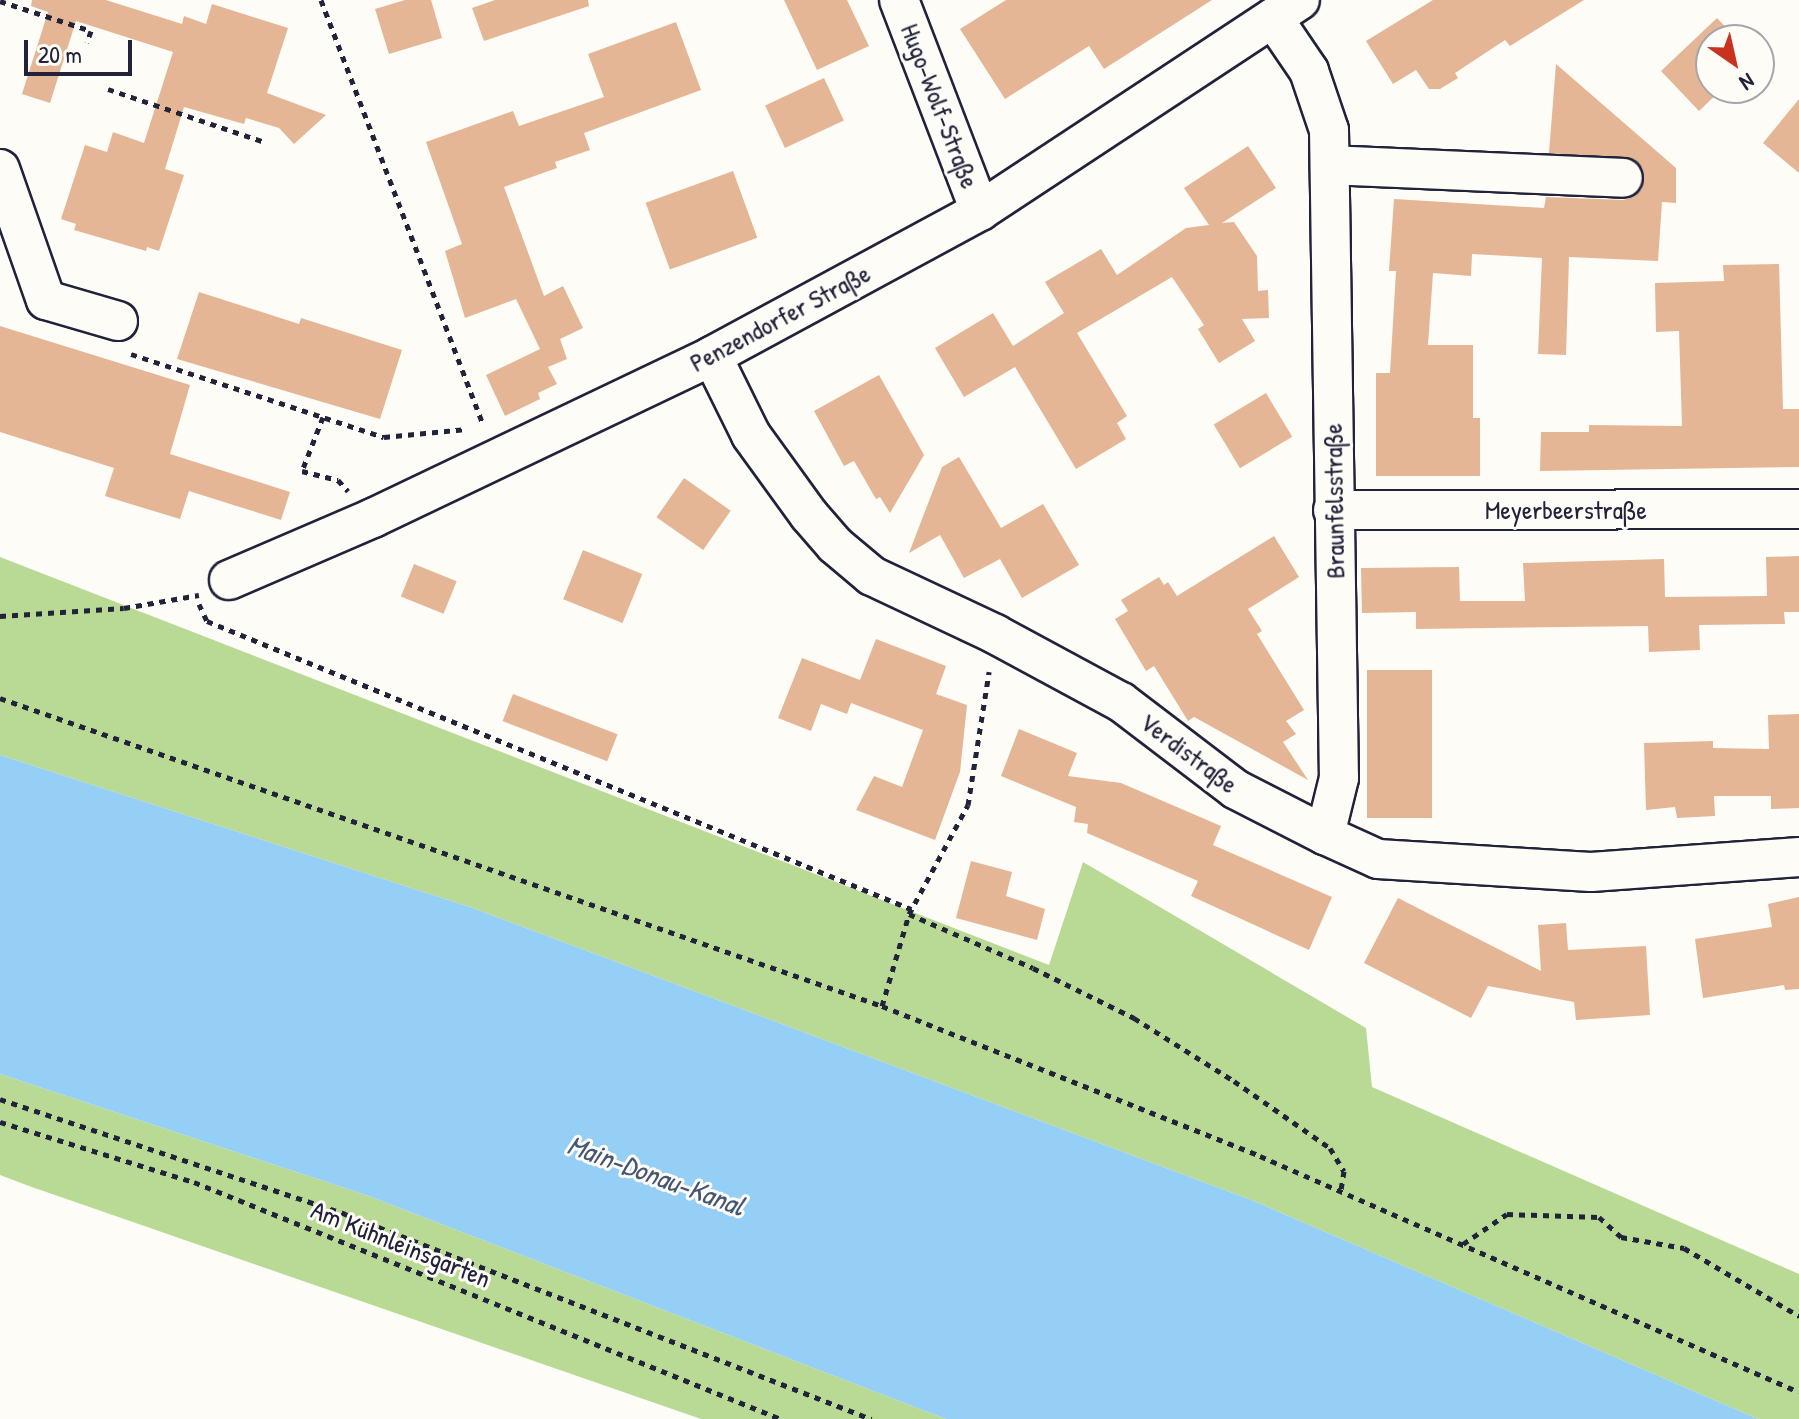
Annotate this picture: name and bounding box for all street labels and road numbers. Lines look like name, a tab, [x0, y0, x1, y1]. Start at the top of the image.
street label: Hugo-Wolf-Straße	[894, 19, 986, 193]
street label: Penzendorfer Straße	[685, 257, 875, 379]
street label: Braunfelsstraße	[1317, 423, 1351, 579]
street label: Meyerbeerstraße	[1485, 494, 1647, 526]
street label: Verdistraße	[1134, 706, 1244, 800]
street label: Am Kühnleinsgarten	[307, 1194, 495, 1294]

